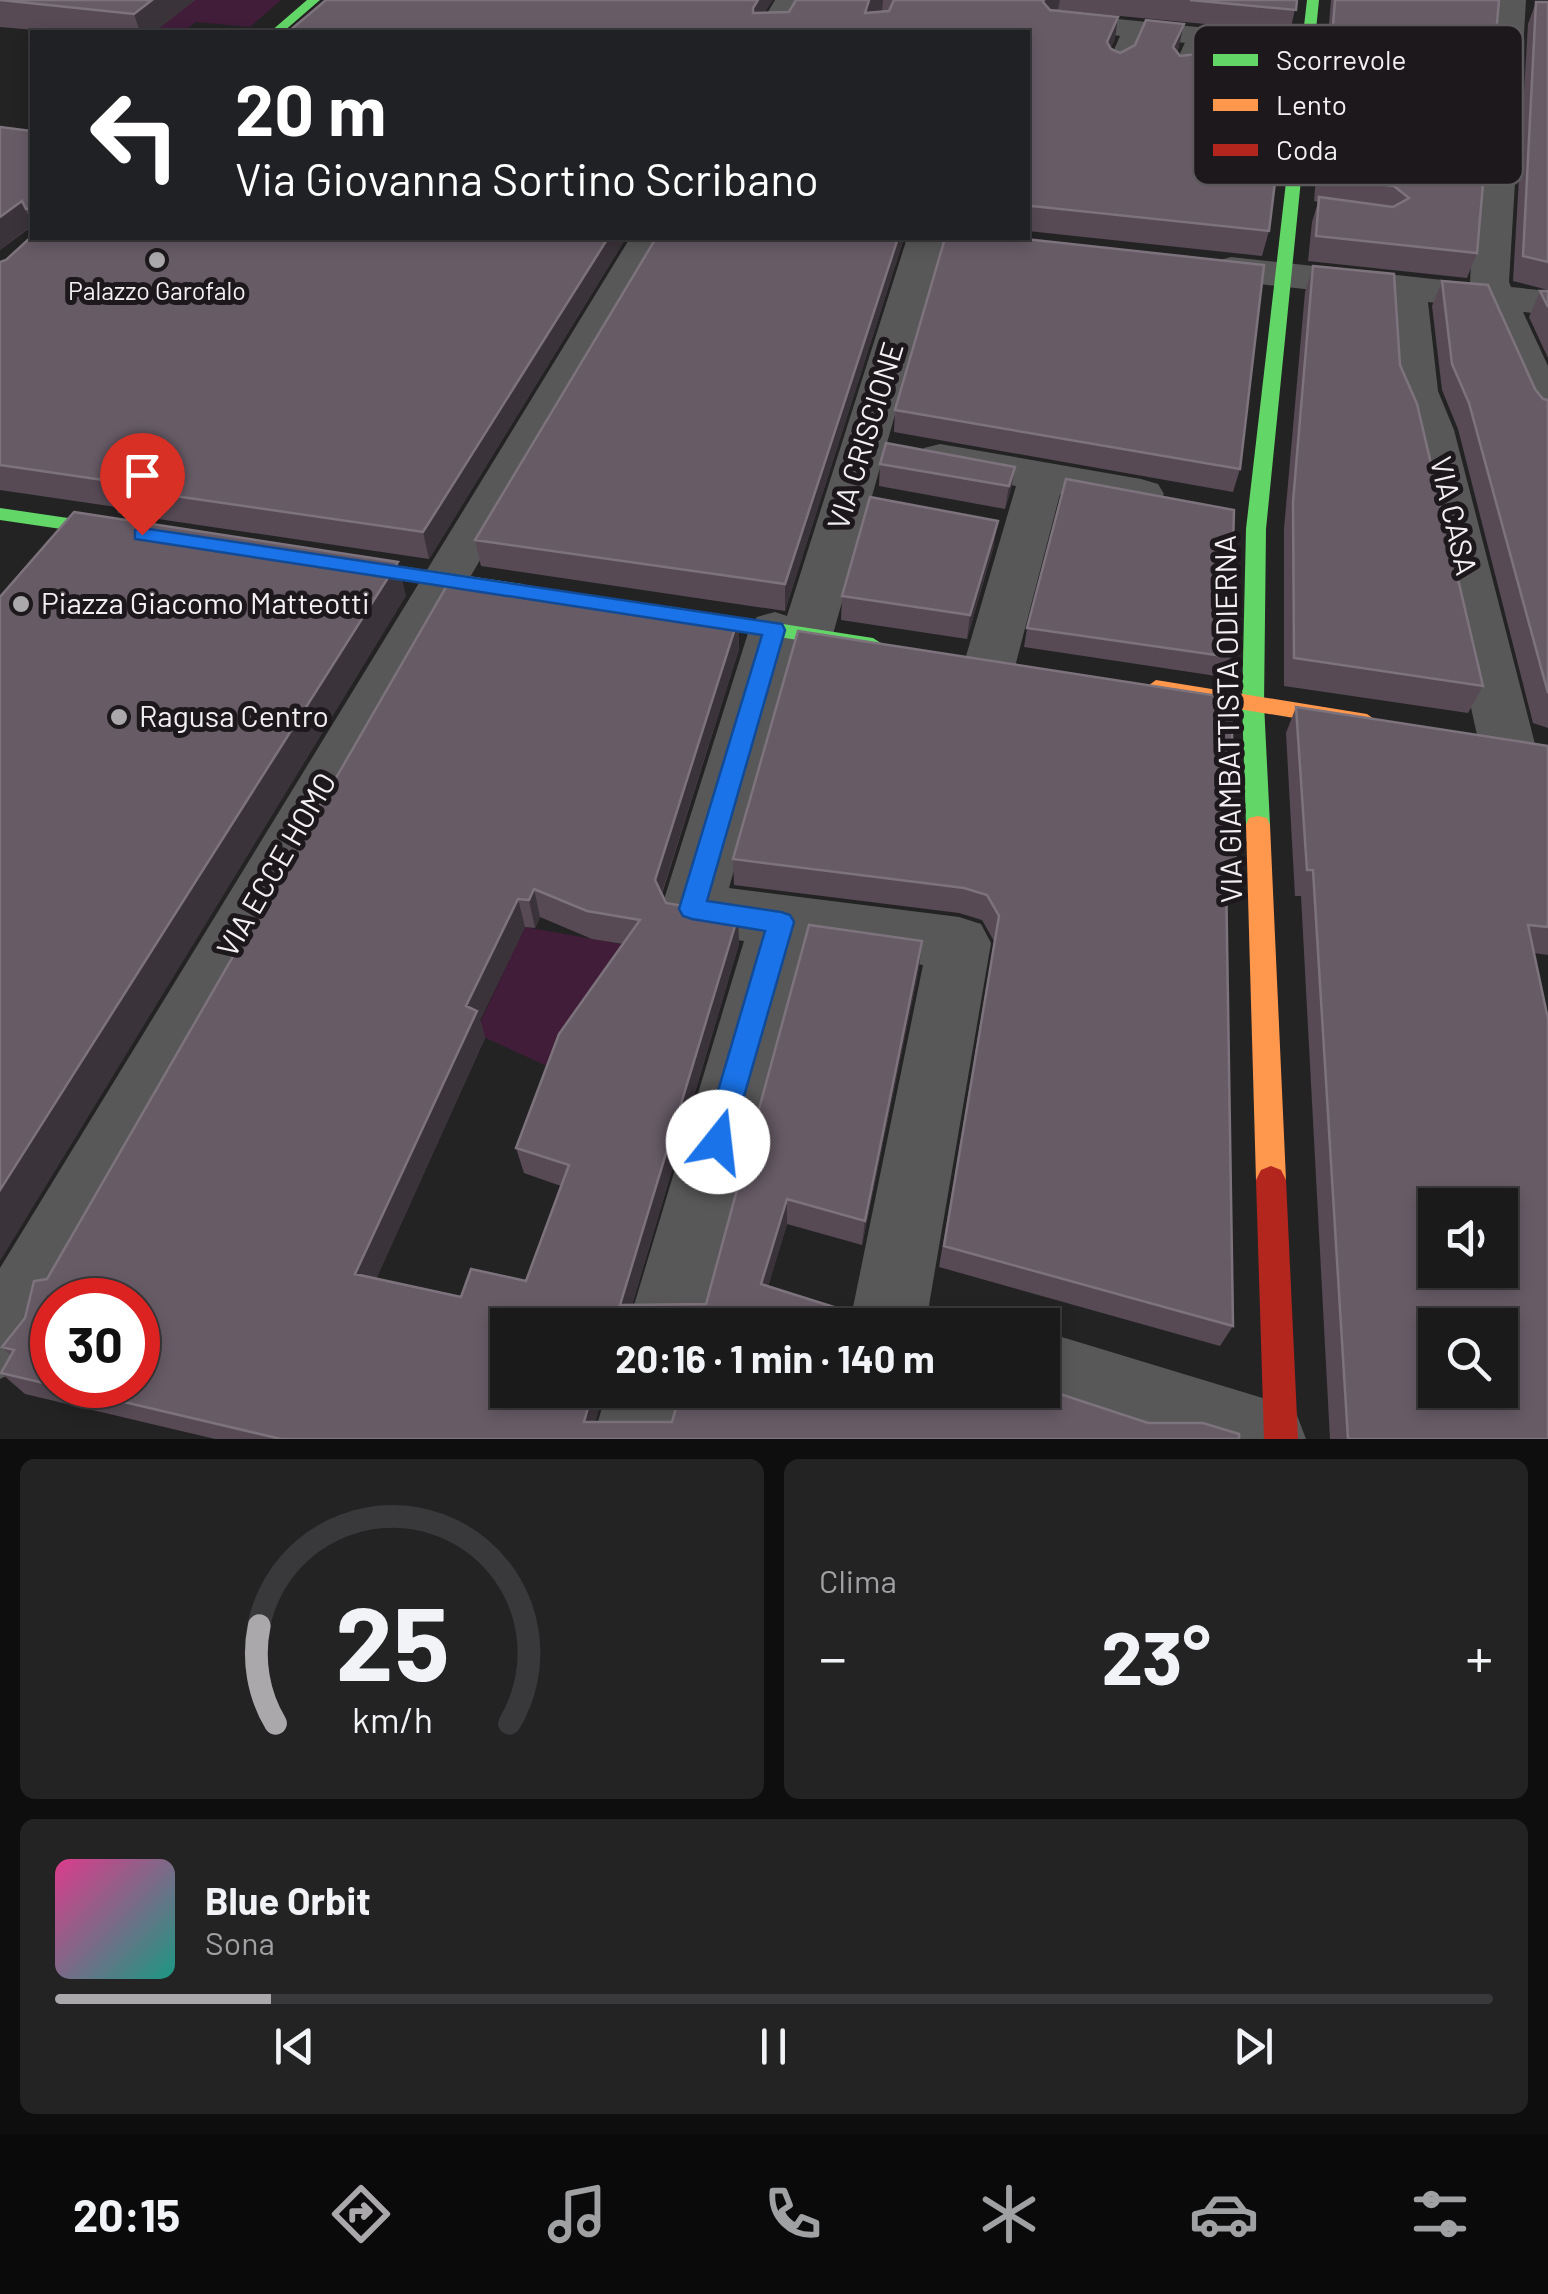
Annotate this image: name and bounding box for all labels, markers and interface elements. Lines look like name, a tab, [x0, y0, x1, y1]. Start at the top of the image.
legend	[1193, 25, 1523, 185]
text: Scorrevole	[1276, 42, 1406, 76]
text: 20 m	[235, 66, 387, 150]
icon: left	[70, 70, 200, 200]
text: Lento	[1276, 87, 1347, 121]
text: Coda	[1276, 132, 1338, 166]
text: Via Giovanna Sortino Scribano	[235, 151, 819, 205]
marker: Palazzo Garofalo	[146, 249, 168, 271]
place label: Palazzo Garofalo	[68, 275, 246, 305]
street label: VIA CRISCIONE	[818, 337, 910, 534]
pin	[100, 433, 185, 536]
icon: arrive	[115, 448, 170, 503]
street label: VIA CASA	[1424, 453, 1486, 578]
street label: VIA GIAMBATTISTA ODIERNA	[1206, 535, 1248, 903]
place label: Piazza Giacomo Matteotti	[41, 584, 370, 620]
marker: Piazza Giacomo Matteotti	[10, 593, 32, 615]
place label: Ragusa Centro	[139, 697, 329, 733]
marker: Ragusa Centro	[108, 706, 130, 728]
street label: VIA ECCE HOMO	[208, 765, 343, 963]
position arrow	[666, 1090, 770, 1194]
map controls	[1418, 1188, 1518, 1408]
button: sound	[1418, 1188, 1518, 1288]
speed limit sign: 30	[30, 1278, 160, 1408]
button: search	[1418, 1308, 1518, 1408]
text: 20:16 · 1 min · 140 m	[615, 1335, 935, 1381]
text: Clima	[819, 1561, 897, 1599]
text: 25	[335, 1577, 449, 1702]
text: 23°	[1101, 1610, 1211, 1700]
text: −	[819, 1623, 847, 1689]
text: +	[1465, 1623, 1493, 1689]
text: km/h	[352, 1697, 432, 1740]
text: Blue Orbit	[205, 1877, 371, 1923]
text: Sona	[205, 1923, 275, 1961]
icon: previous	[267, 2019, 322, 2074]
icon: pause	[746, 2019, 801, 2074]
icon: next	[1226, 2019, 1281, 2074]
icon: directions	[326, 2179, 396, 2249]
icon: music	[542, 2179, 612, 2249]
icon: phone	[758, 2179, 828, 2249]
icon: climate	[974, 2179, 1044, 2249]
icon: car	[1189, 2179, 1259, 2249]
icon: filters	[1405, 2179, 1475, 2249]
text: 20:15	[73, 2187, 180, 2241]

